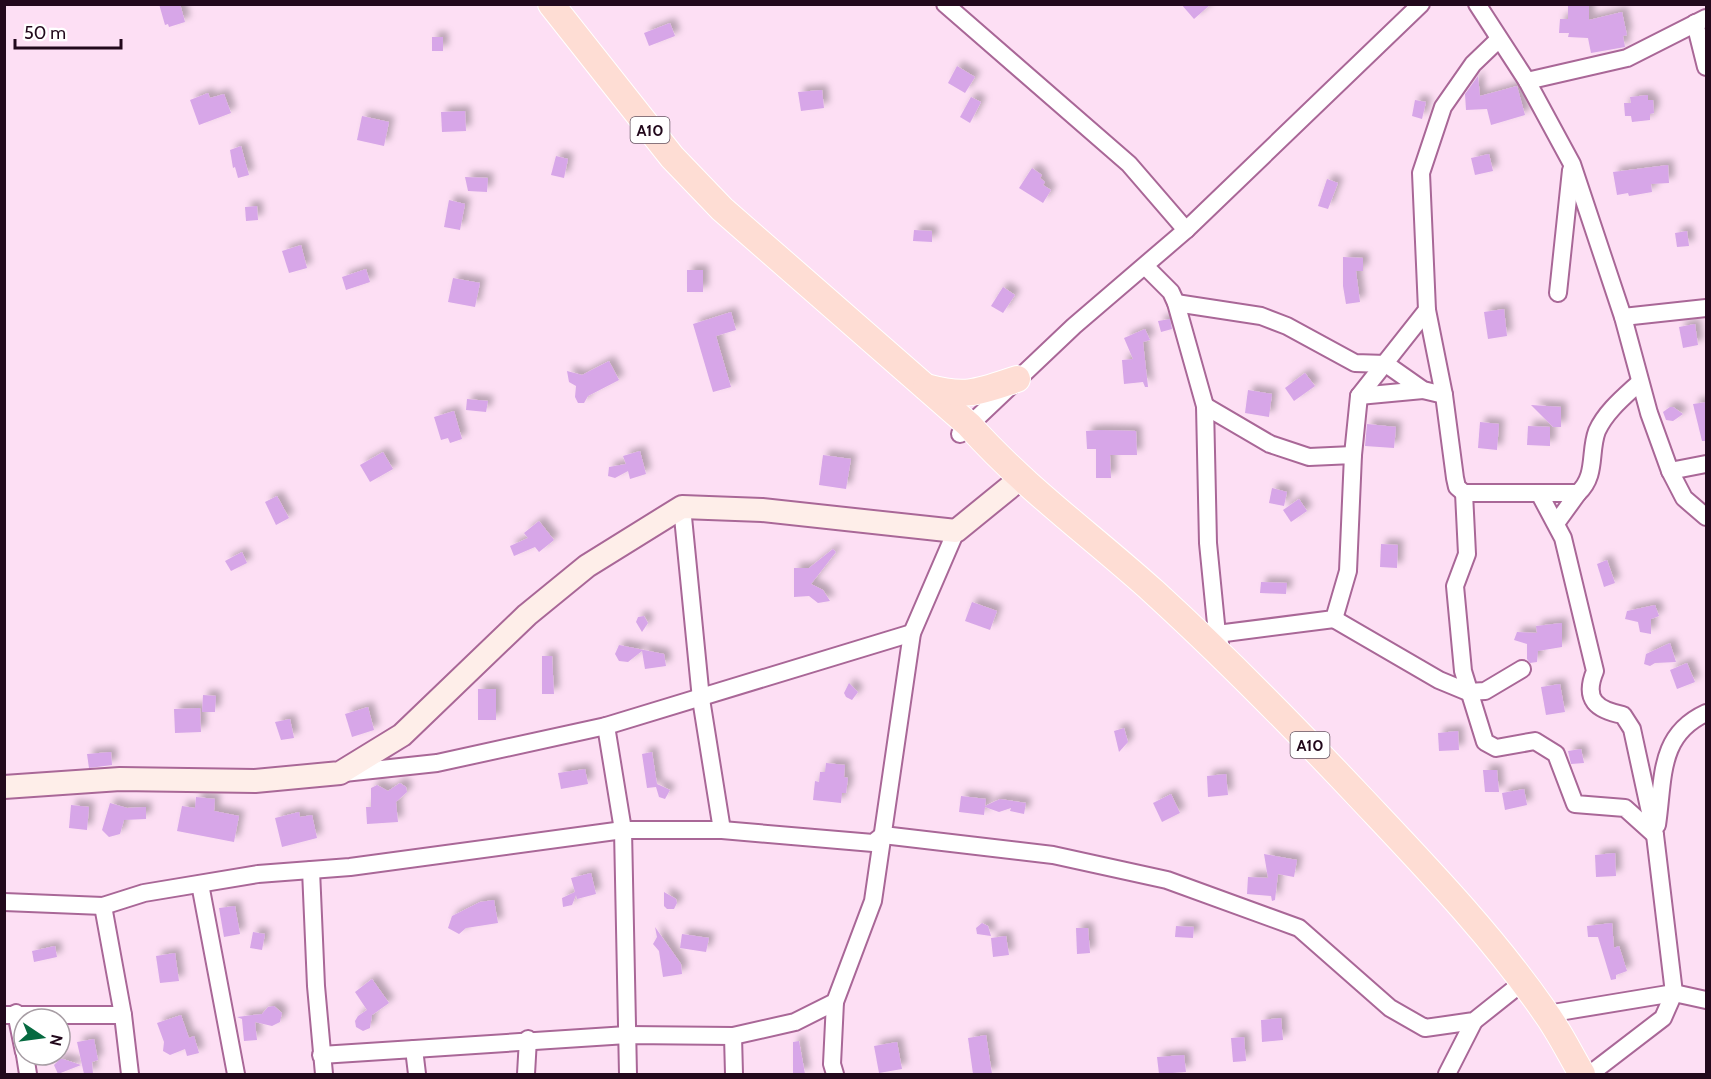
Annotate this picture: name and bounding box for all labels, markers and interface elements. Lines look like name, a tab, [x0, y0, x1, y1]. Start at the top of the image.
scale bar	[15, 12, 122, 50]
text: 50 m	[24, 22, 66, 44]
road number: A10	[630, 117, 670, 143]
road number: A10	[1290, 732, 1330, 758]
north arrow	[12, 1007, 72, 1067]
text: N	[46, 1033, 67, 1048]

